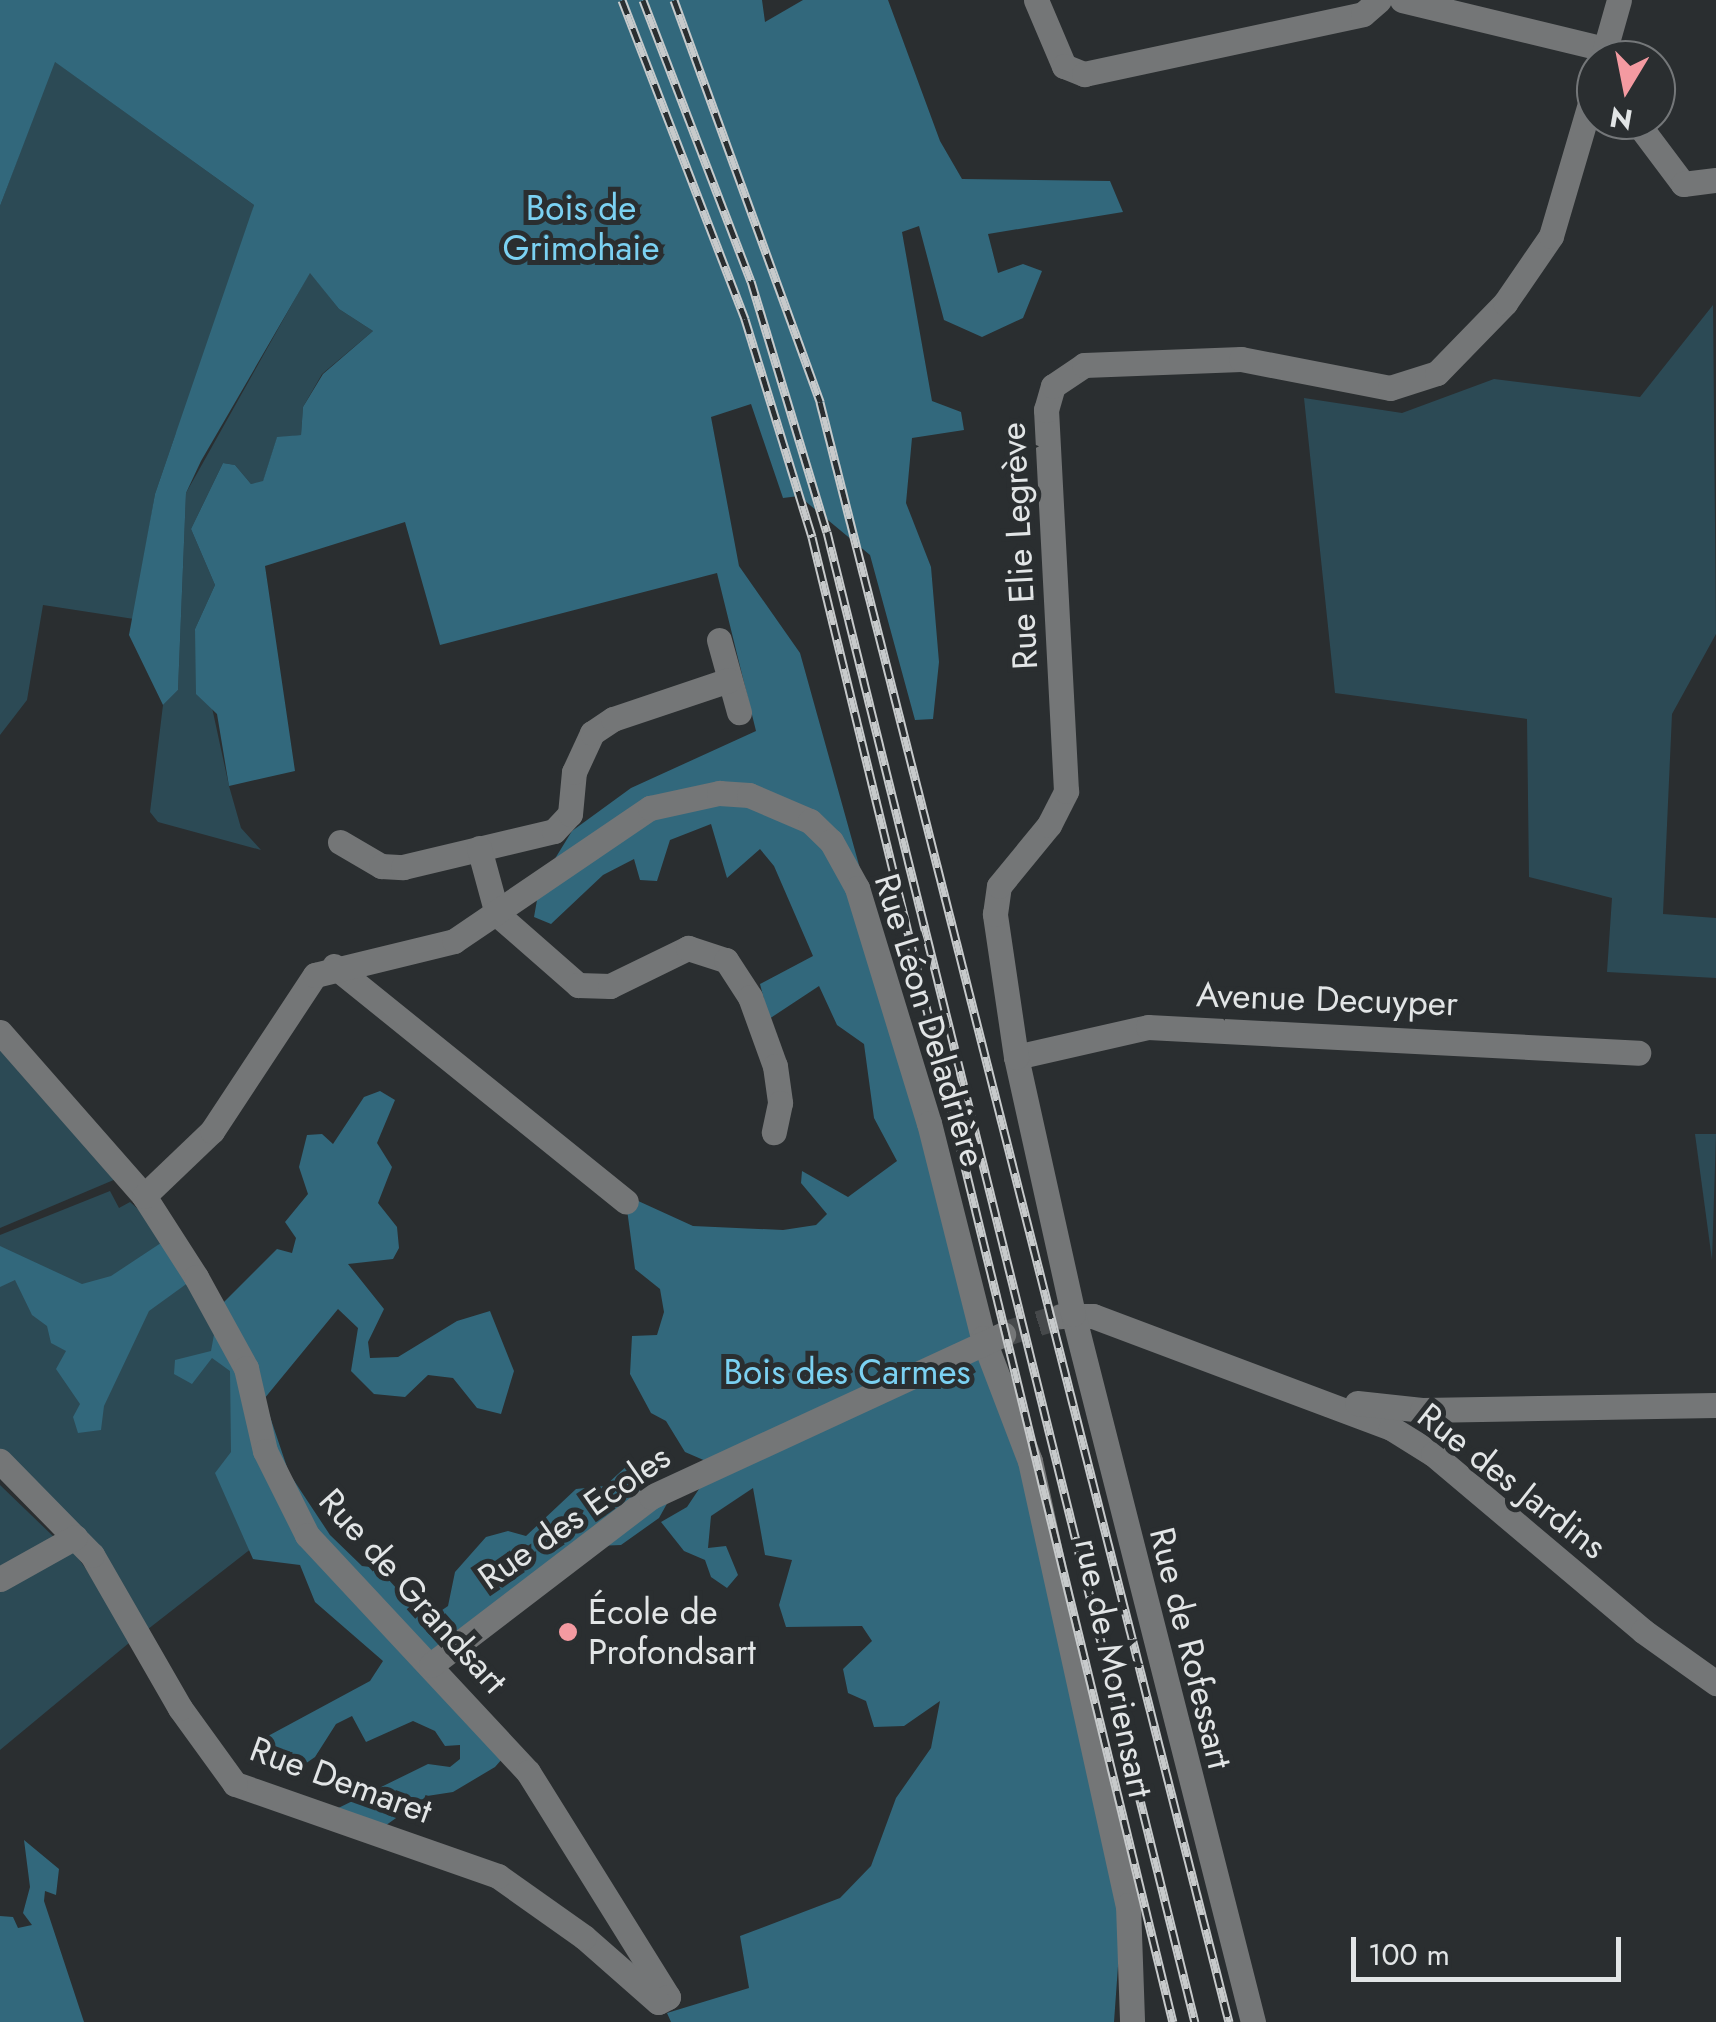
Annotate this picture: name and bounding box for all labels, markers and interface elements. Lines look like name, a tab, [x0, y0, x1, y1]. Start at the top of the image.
north arrow	[1576, 40, 1676, 140]
text: N	[1607, 96, 1636, 140]
park label: Bois de Grimohaie	[503, 187, 659, 269]
street label: Rue Elie Legrève	[992, 421, 1046, 671]
street label: Rue Léon Deladrière	[866, 869, 994, 1171]
street label: Avenue Decuyper	[1195, 973, 1459, 1025]
park label: Bois des Carmes	[723, 1351, 971, 1393]
street label: Rue des Jardins	[1409, 1394, 1615, 1568]
street label: Rue des Ecoles	[470, 1435, 678, 1599]
street label: Rue de Grandsart	[310, 1480, 516, 1702]
street label: Rue de Rofessart	[1141, 1523, 1241, 1773]
street label: rue de Moriensart	[1066, 1535, 1162, 1801]
place label: École de Profondsart	[588, 1591, 756, 1673]
marker: École de Profondsart	[557, 1621, 579, 1643]
street label: Rue Demaret	[244, 1728, 438, 1832]
scale bar	[1356, 1917, 1626, 1979]
text: 100 m	[1368, 1933, 1450, 1976]

